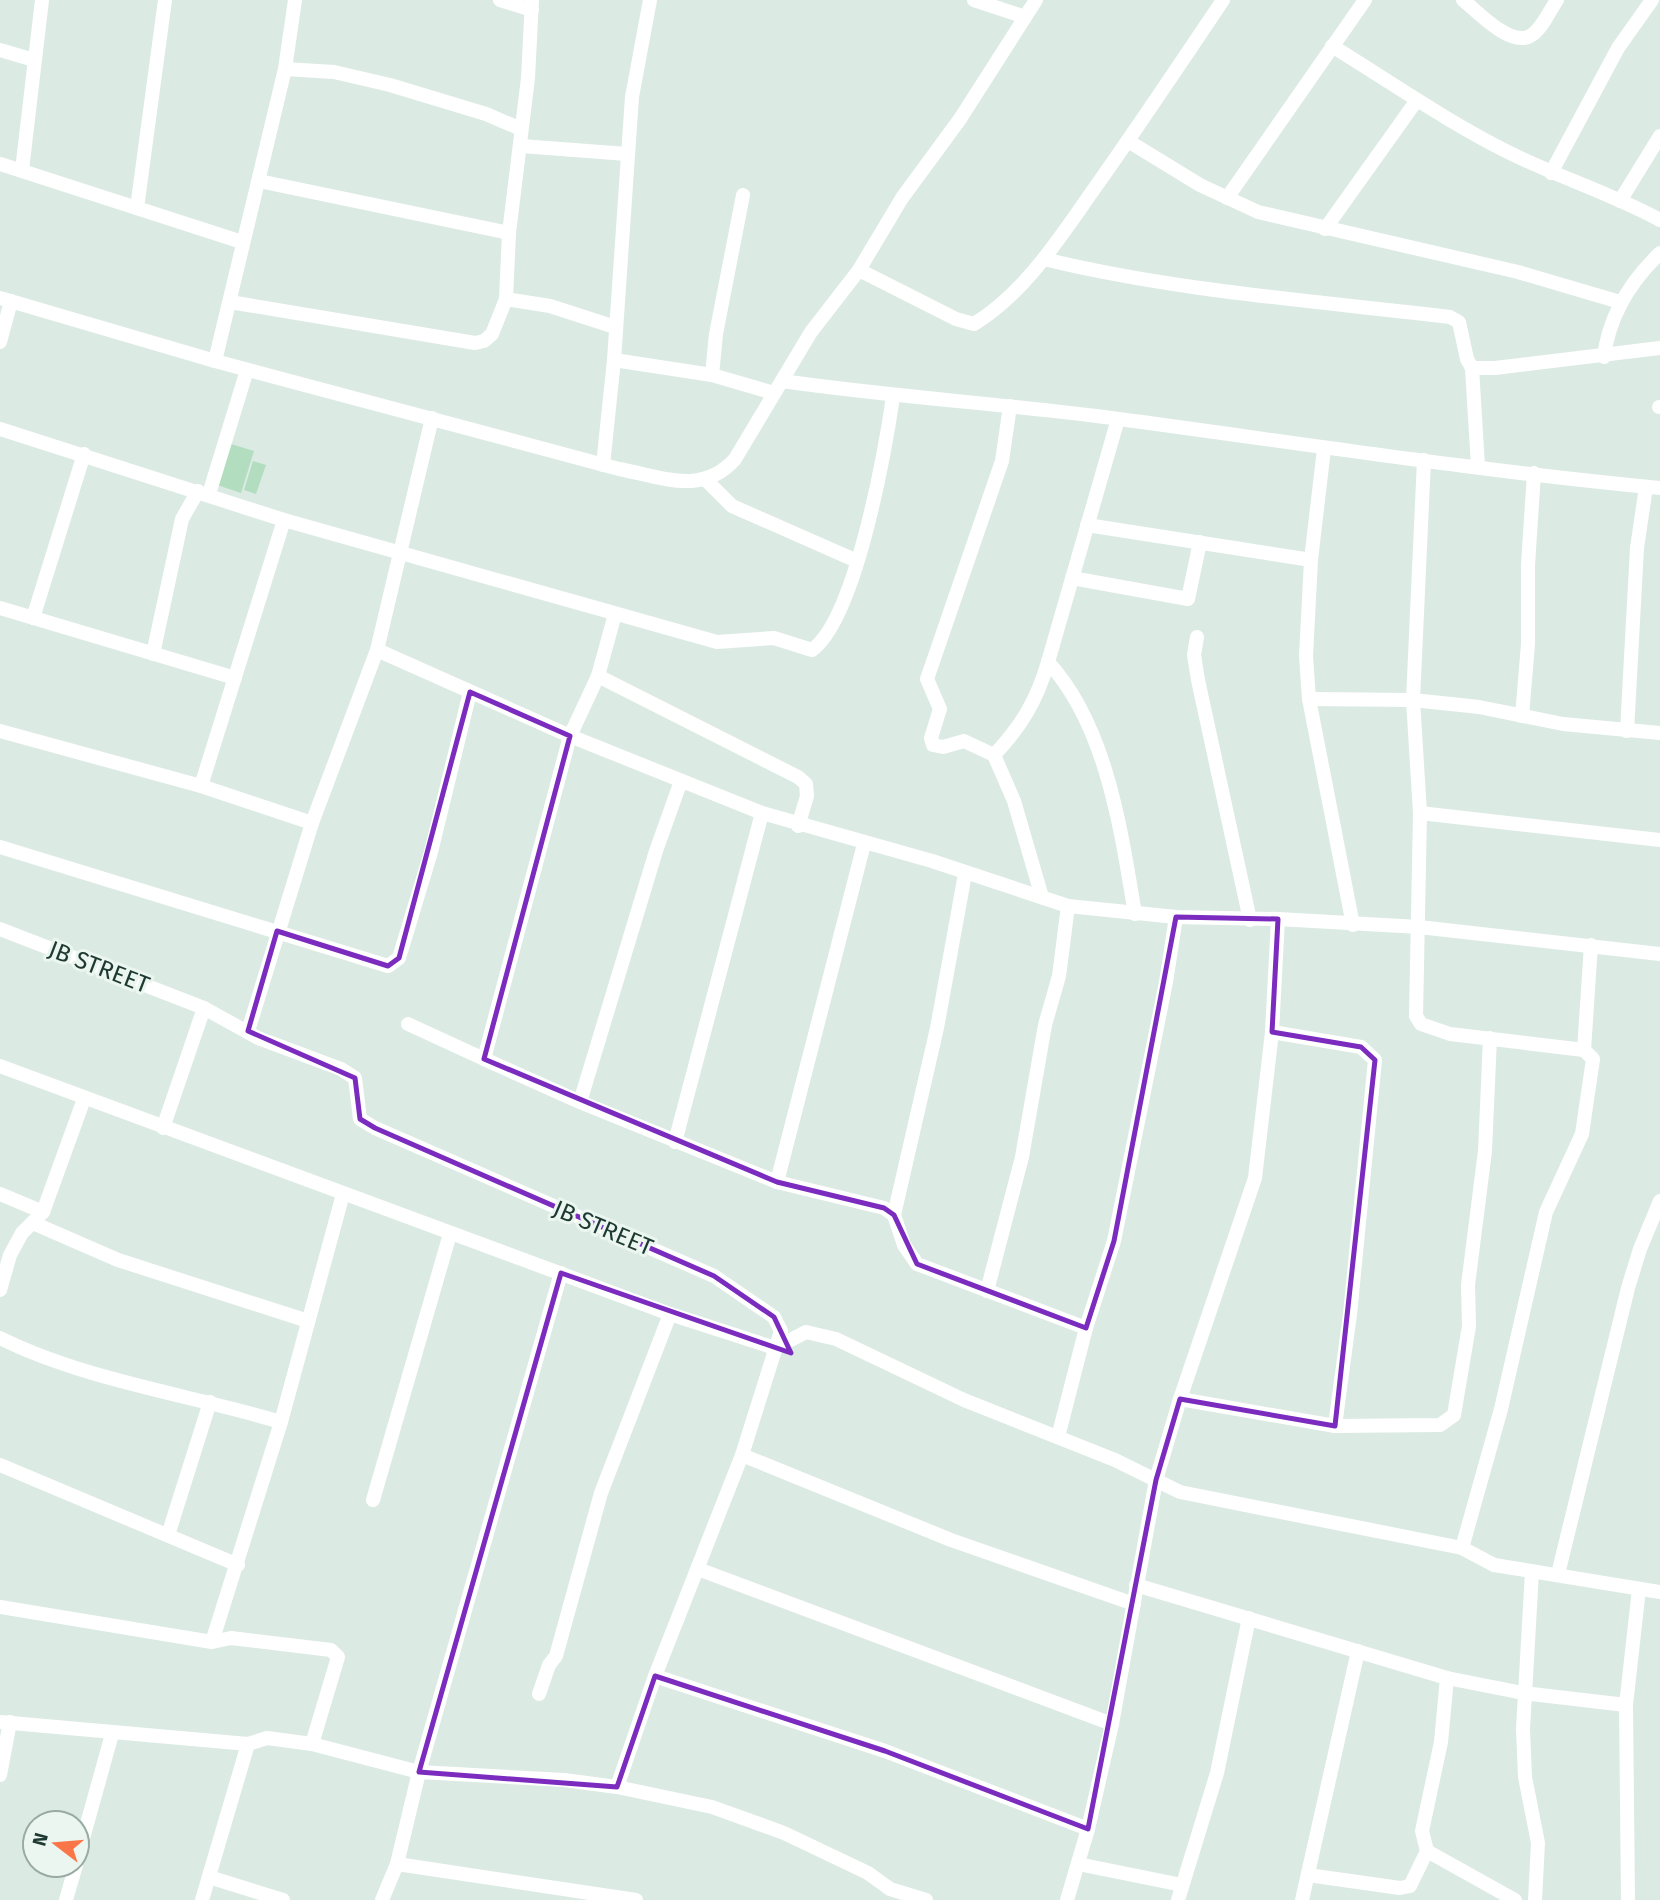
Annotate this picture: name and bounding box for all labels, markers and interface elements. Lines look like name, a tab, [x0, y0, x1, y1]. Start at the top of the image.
street label: JB STREET	[45, 935, 154, 999]
street label: JB STREET	[549, 1194, 658, 1262]
north arrow	[21, 1809, 91, 1879]
text: N	[27, 1830, 53, 1849]

